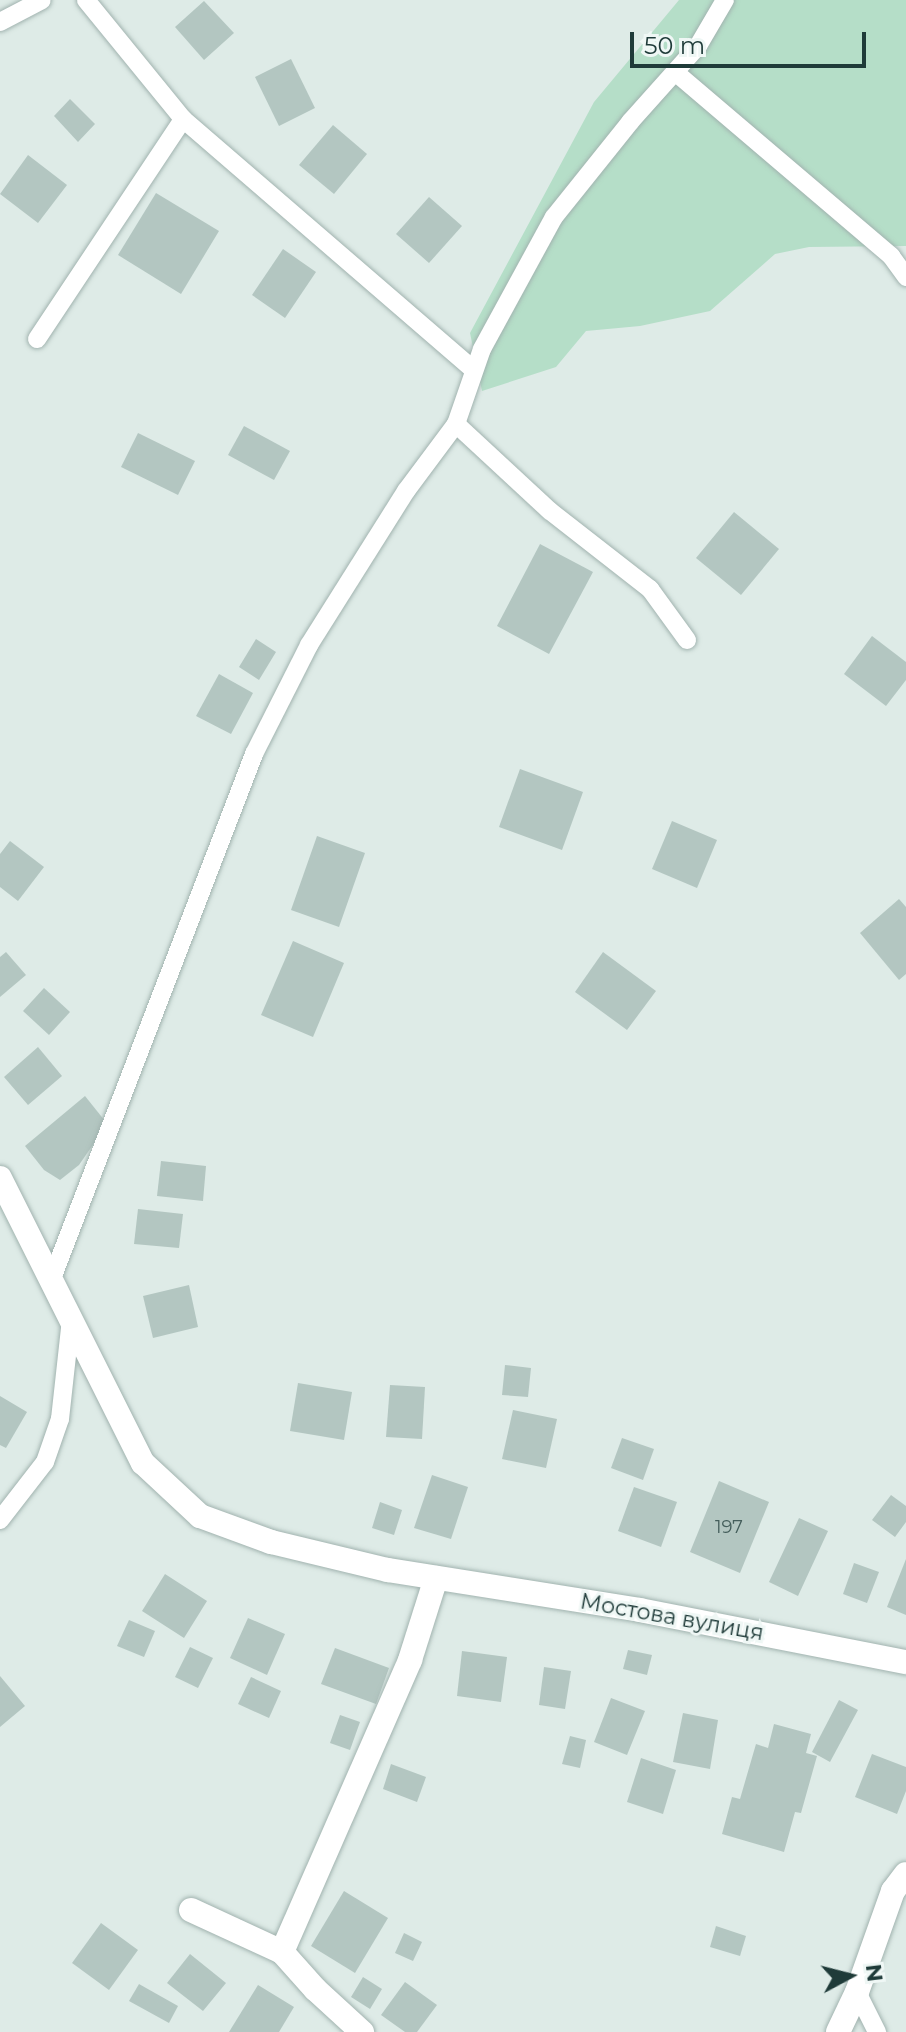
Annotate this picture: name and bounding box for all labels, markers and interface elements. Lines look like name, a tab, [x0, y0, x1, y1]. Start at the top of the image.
scale bar	[634, 16, 870, 66]
text: 50 m	[644, 31, 705, 60]
house number: 197	[715, 1516, 743, 1538]
street label: Мостова вулиця	[578, 1588, 766, 1646]
north arrow	[810, 1936, 890, 2016]
text: N	[860, 1963, 889, 1983]

